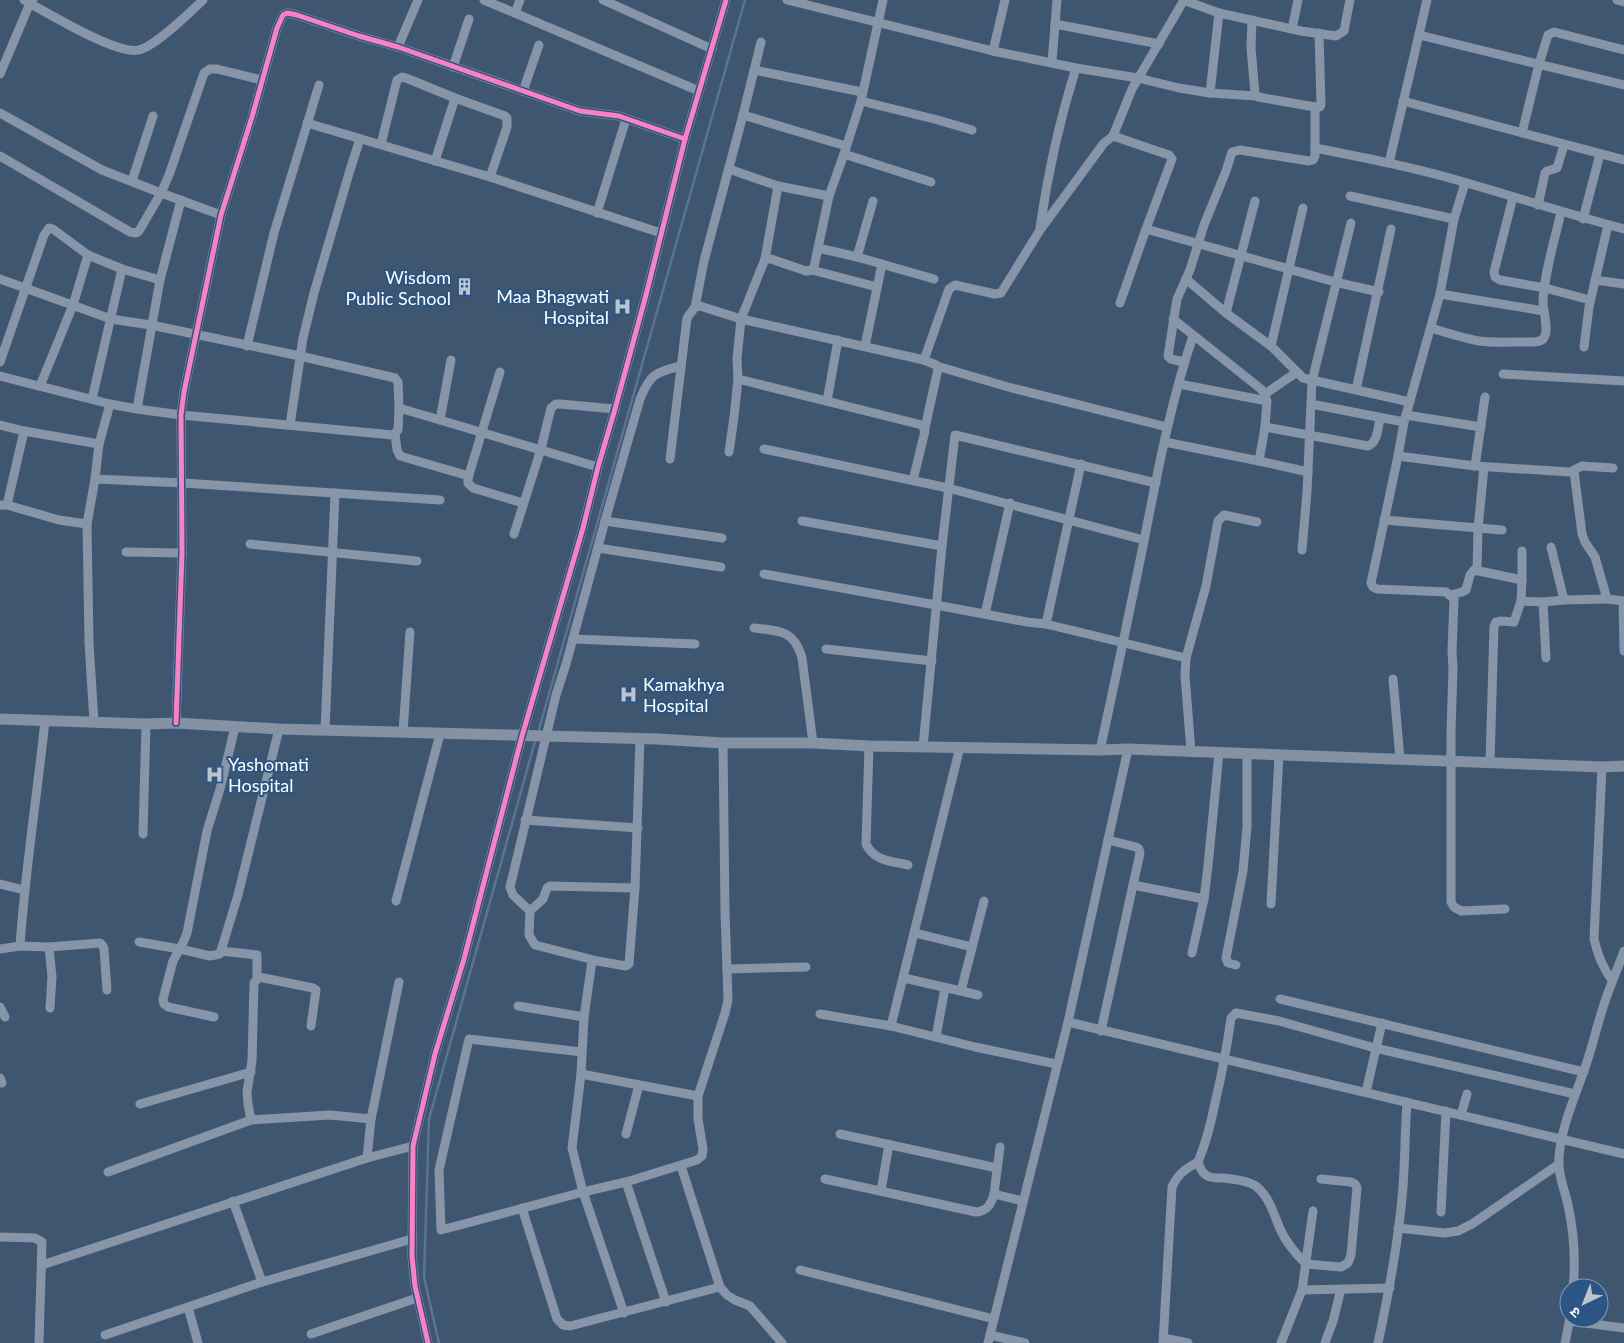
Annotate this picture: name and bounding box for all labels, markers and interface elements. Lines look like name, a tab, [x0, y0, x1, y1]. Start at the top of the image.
place label: Wisdom Public School	[345, 266, 451, 309]
building icon: Wisdom Public School	[455, 277, 475, 297]
place label: Maa Bhagwati Hospital	[496, 285, 609, 328]
hospital icon: Maa Bhagwati Hospital	[613, 296, 633, 316]
place label: Kamakhya Hospital	[643, 673, 725, 716]
hospital icon: Kamakhya Hospital	[619, 684, 639, 704]
place label: Yashomati Hospital	[228, 753, 309, 796]
hospital icon: Yashomati Hospital	[204, 764, 224, 784]
north arrow	[1559, 1278, 1609, 1328]
text: उ	[1565, 1303, 1584, 1322]

